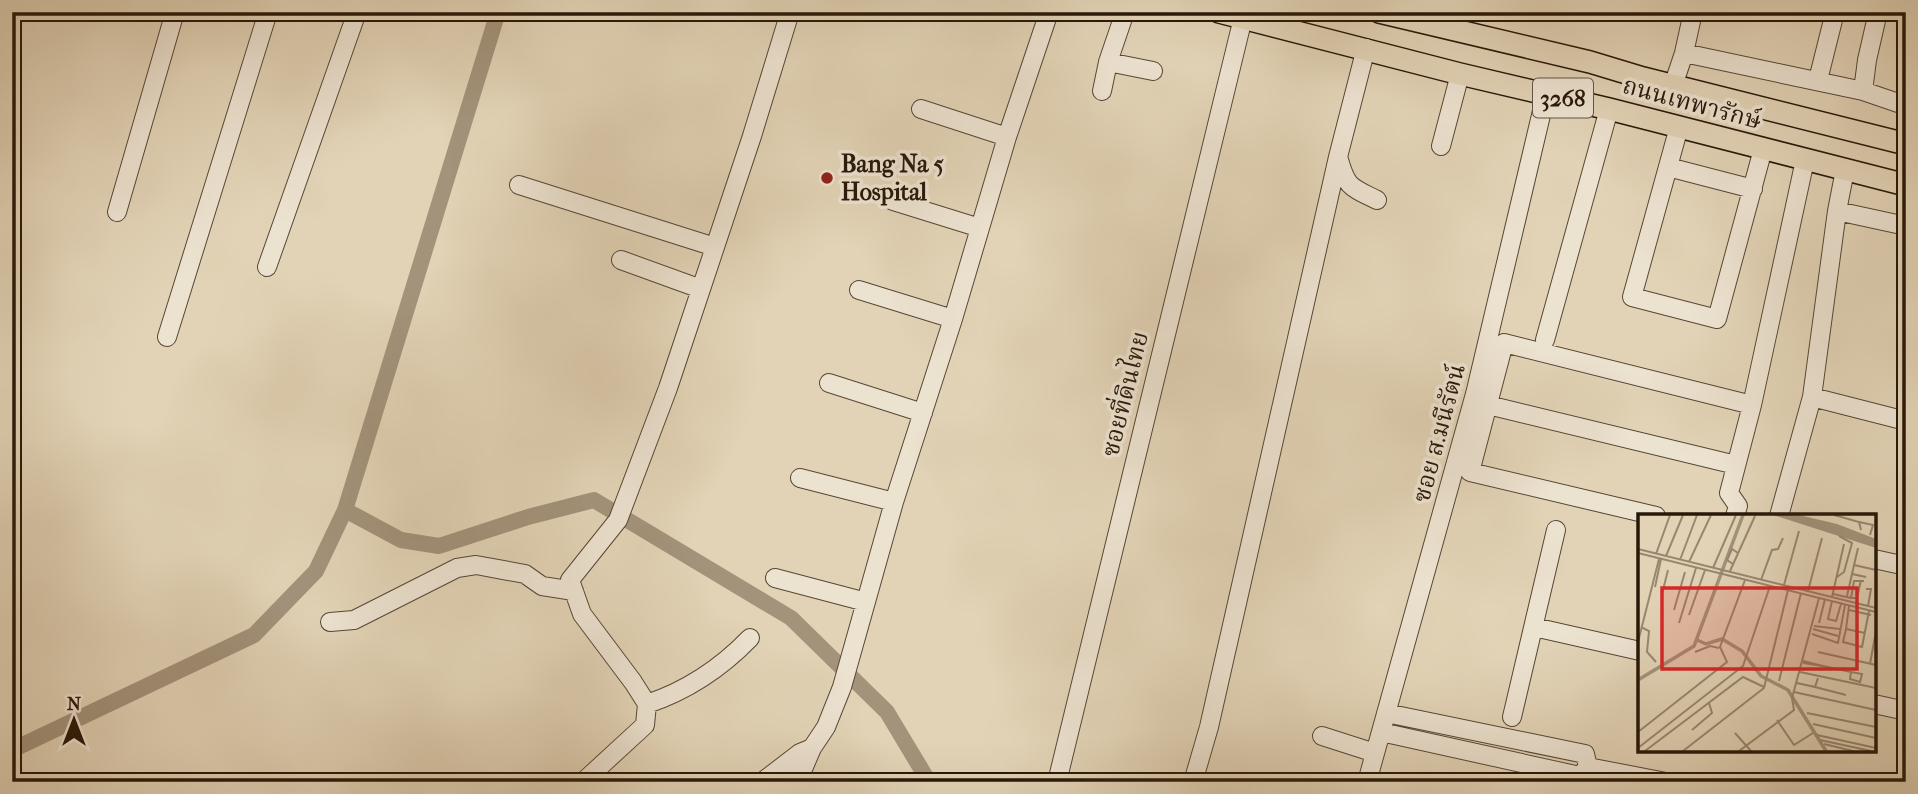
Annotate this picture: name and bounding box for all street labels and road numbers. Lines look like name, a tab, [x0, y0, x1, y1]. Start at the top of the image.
street label: ถนนเทพารักษ์	[1620, 69, 1765, 135]
road number: 3268	[1533, 78, 1593, 118]
street label: ซอยที่ดินไทย	[1092, 328, 1154, 459]
street label: ซอย ส.มนีรัตน์	[1405, 360, 1471, 505]

